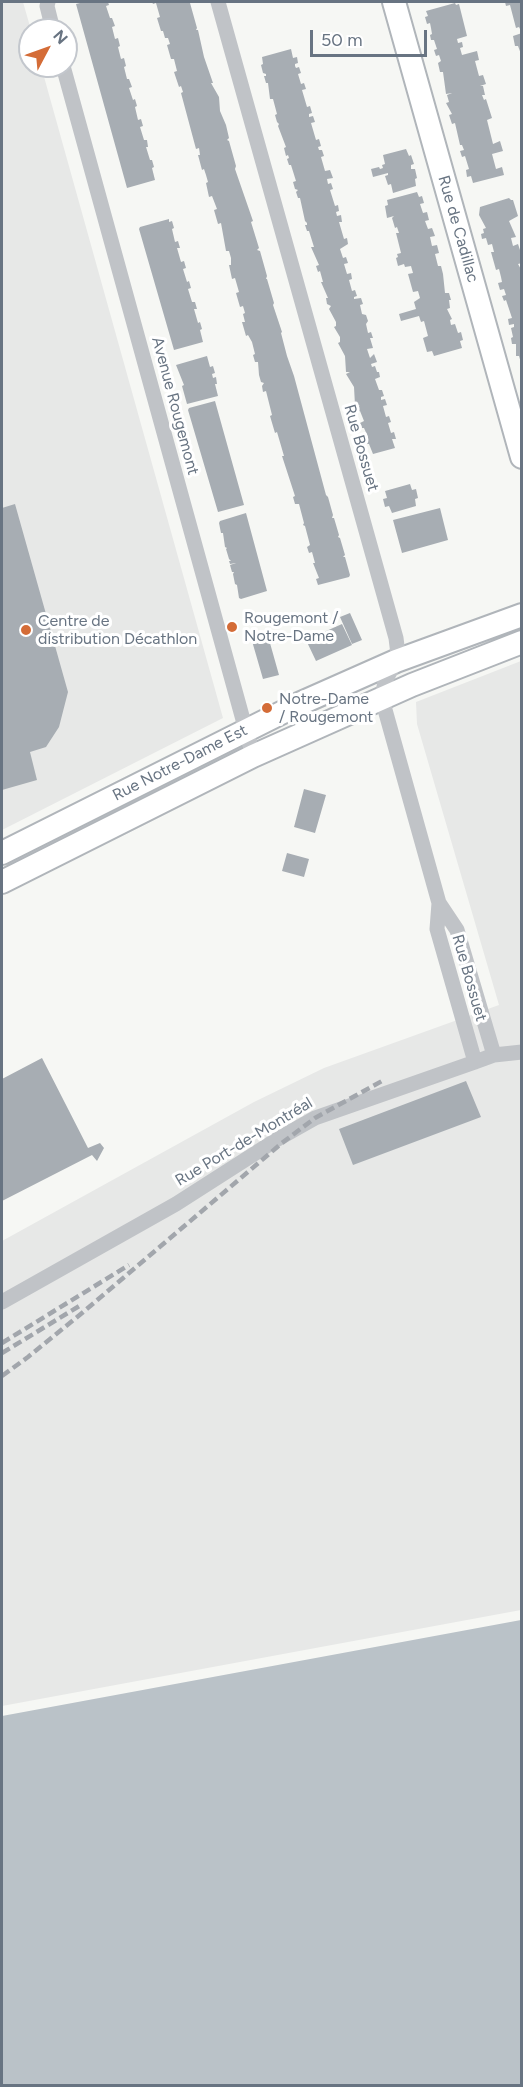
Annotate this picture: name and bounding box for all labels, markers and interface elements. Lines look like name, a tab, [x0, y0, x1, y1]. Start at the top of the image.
north arrow	[18, 18, 78, 78]
scale bar	[313, 18, 430, 56]
text: N	[49, 26, 72, 48]
text: 50 m	[321, 29, 363, 51]
street label: Rue de Cadillac	[434, 173, 482, 285]
street label: Avenue Rougemont	[147, 335, 203, 477]
street label: Rue Bossuet	[339, 402, 383, 494]
place label: Rougemont / Notre-Dame	[244, 608, 338, 646]
place label: Centre de distribution Décathlon	[38, 611, 197, 649]
marker: Rougemont / Notre-Dame	[225, 620, 239, 634]
marker: Centre de distribution Décathlon	[19, 623, 33, 637]
place label: Notre-Dame / Rougemont	[279, 689, 373, 727]
marker: Notre-Dame / Rougemont	[260, 701, 274, 715]
street label: Rue Notre-Dame Est	[109, 721, 251, 805]
street label: Rue Bossuet	[447, 932, 491, 1024]
street label: Rue Port-de-Montréal	[172, 1093, 316, 1191]

